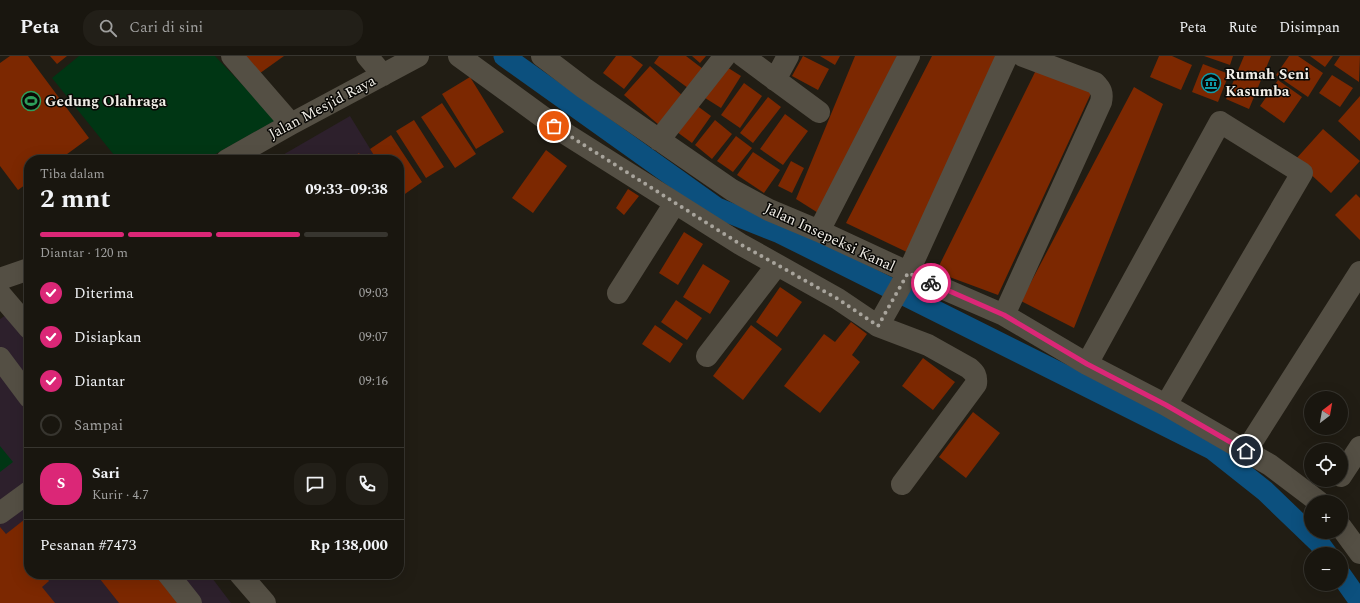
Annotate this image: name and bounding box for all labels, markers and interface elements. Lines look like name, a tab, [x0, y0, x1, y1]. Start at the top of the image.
search box	[83, 10, 363, 46]
text: Peta	[20, 13, 59, 42]
text: Cari di sini	[129, 16, 203, 39]
icon: search	[97, 17, 119, 39]
text: Peta	[1179, 17, 1206, 38]
text: Rute	[1228, 17, 1257, 38]
text: Disimpan	[1279, 17, 1340, 38]
place label: Rumah Seni Kasumba	[1225, 63, 1309, 103]
street label: Jalan Mesjid Raya	[265, 69, 380, 145]
museum icon: Rumah Seni Kasumba	[1200, 72, 1222, 94]
sports icon: Gedung Olahraga	[20, 90, 42, 112]
place label: Gedung Olahraga	[45, 90, 167, 113]
pin	[537, 109, 571, 143]
icon: bag	[543, 115, 565, 137]
text: Tiba dalam	[40, 164, 105, 184]
text: 09:33–09:38	[305, 178, 388, 201]
text: 2 mnt	[40, 179, 111, 219]
street label: Jalan Insepeksi Kanal	[760, 197, 899, 278]
text: Diantar · 120 m	[40, 243, 128, 263]
courier	[911, 263, 951, 303]
icon: bike	[920, 272, 942, 294]
icon: check	[40, 282, 62, 304]
text: Diterima	[74, 282, 134, 305]
text: 09:03	[359, 283, 388, 303]
icon: check	[40, 326, 62, 348]
text: Disiapkan	[74, 326, 142, 349]
text: 09:07	[359, 327, 388, 347]
icon: check	[40, 370, 62, 392]
text: Diantar	[74, 370, 125, 393]
text: 09:16	[359, 371, 388, 391]
north arrow	[1304, 391, 1348, 435]
map controls	[1304, 391, 1348, 591]
text: Sampai	[74, 414, 123, 437]
pin	[1229, 434, 1263, 468]
icon: home	[1235, 440, 1257, 462]
button: locate	[1304, 443, 1348, 487]
text: Sari	[92, 462, 120, 485]
button: chat	[294, 463, 336, 505]
button: phone	[346, 463, 388, 505]
text: S	[57, 472, 65, 495]
text: Kurir · 4.7	[92, 485, 149, 505]
button: +	[1304, 495, 1348, 539]
text: Pesanan #7473	[40, 534, 136, 557]
text: Rp 138,000	[310, 534, 388, 557]
button: −	[1304, 547, 1348, 591]

